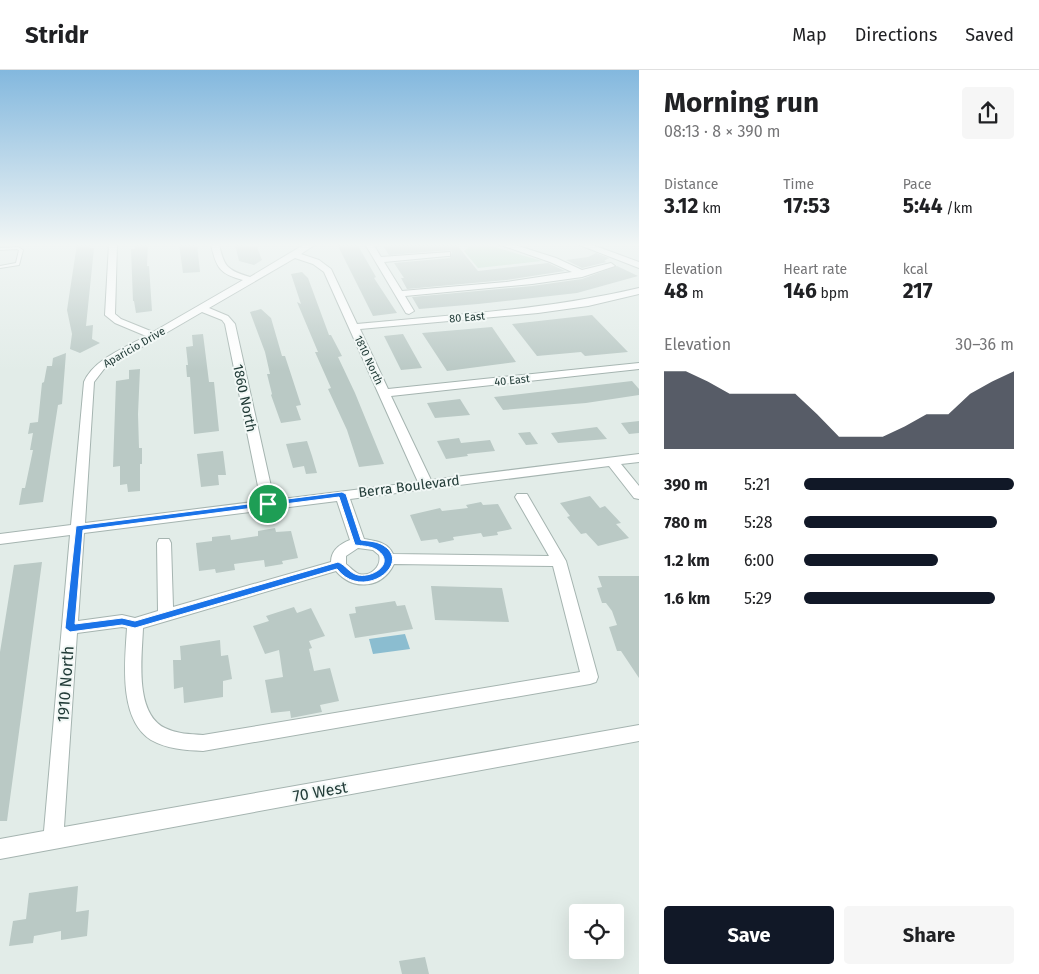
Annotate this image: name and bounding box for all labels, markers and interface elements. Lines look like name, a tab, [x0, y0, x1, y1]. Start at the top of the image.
text: Stridr	[25, 21, 88, 49]
text: Map	[792, 24, 827, 46]
text: Directions	[855, 24, 937, 46]
text: Saved	[965, 24, 1014, 46]
text: Morning run	[664, 86, 819, 119]
button: share	[962, 87, 1014, 139]
text: 08:13 · 8 × 390 m	[664, 122, 781, 141]
text: Distance	[664, 176, 718, 193]
text: Time	[783, 176, 814, 193]
text: Pace	[903, 176, 932, 193]
text: 3.12	[664, 193, 698, 219]
text: 17:53	[783, 193, 830, 219]
text: 5:44	[903, 193, 943, 219]
text: km	[698, 200, 721, 217]
text: /km	[943, 200, 973, 217]
text: Elevation	[664, 261, 723, 278]
text: Heart rate	[783, 261, 847, 278]
text: kcal	[903, 261, 928, 278]
text: 48	[664, 278, 688, 304]
text: 146	[783, 278, 817, 304]
text: 217	[903, 278, 933, 304]
text: m	[688, 285, 704, 302]
text: bpm	[817, 285, 849, 302]
street label: 80 East	[449, 309, 485, 326]
street label: Aparicio Drive	[101, 324, 168, 370]
street label: 1810 North	[351, 333, 386, 387]
text: Elevation	[664, 335, 731, 354]
text: 30–36 m	[955, 335, 1014, 354]
street label: 1860 North	[229, 363, 260, 434]
street label: 40 East	[494, 372, 530, 389]
street label: Berra Boulevard	[357, 472, 461, 501]
text: 390 m	[664, 475, 708, 494]
text: 5:21	[744, 475, 770, 494]
pin	[247, 483, 289, 525]
icon: arrive	[254, 490, 282, 518]
text: 780 m	[664, 513, 707, 532]
text: 5:28	[744, 513, 773, 532]
text: 1.2 km	[664, 551, 710, 570]
text: 6:00	[744, 551, 774, 570]
text: 1.6 km	[664, 589, 710, 608]
text: 5:29	[744, 589, 772, 608]
street label: 1910 North	[53, 645, 78, 723]
street label: 70 West	[291, 777, 349, 806]
map controls	[569, 904, 624, 959]
button: locate	[569, 904, 624, 959]
button: Save	[664, 906, 834, 964]
button: Share	[844, 906, 1014, 964]

